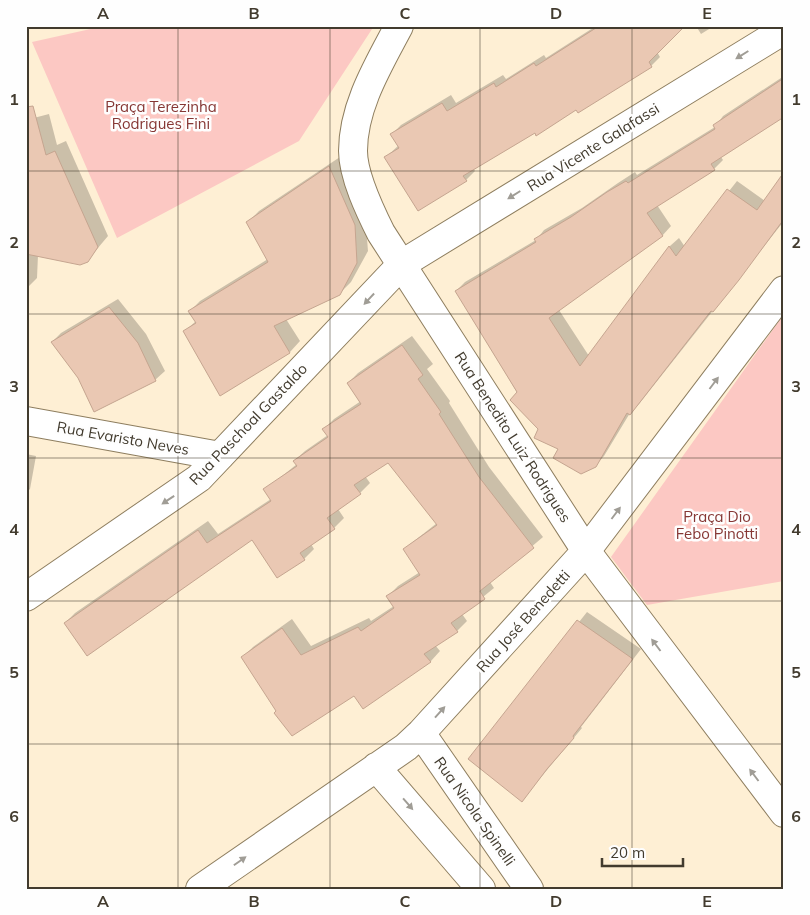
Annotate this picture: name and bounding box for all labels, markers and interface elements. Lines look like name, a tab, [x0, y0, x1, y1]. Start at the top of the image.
text: A	[97, 3, 109, 23]
text: B	[248, 3, 260, 23]
text: C	[400, 3, 411, 23]
text: D	[550, 3, 562, 23]
text: E	[702, 3, 712, 23]
one-way arrow	[735, 51, 749, 60]
text: 1	[9, 89, 19, 109]
text: 1	[791, 89, 801, 109]
park label: Praça Terezinha Rodrigues Fini	[105, 97, 217, 133]
street label: Rua Vicente Galafassi	[523, 99, 663, 195]
one-way arrow	[507, 190, 520, 200]
text: 2	[9, 232, 19, 252]
text: 2	[791, 232, 801, 252]
one-way arrow	[363, 293, 375, 305]
street label: Rua Benedito Luiz Rodrigues	[451, 348, 575, 526]
street label: Rua Paschoal Gastaldo	[185, 359, 311, 489]
text: 3	[9, 376, 19, 396]
text: 3	[791, 376, 801, 396]
one-way arrow	[708, 377, 719, 390]
street label: Rua Evaristo Neves	[55, 417, 191, 459]
one-way arrow	[161, 495, 174, 505]
one-way arrow	[610, 507, 621, 520]
park label: Praça Dio Febo Pinotti	[676, 507, 758, 543]
text: 4	[9, 519, 19, 539]
text: 4	[791, 519, 801, 539]
street label: Rua José Benedetti	[472, 566, 574, 676]
one-way arrow	[650, 639, 661, 652]
text: 5	[9, 662, 19, 682]
text: 5	[791, 662, 801, 682]
one-way arrow	[434, 707, 446, 719]
street label: Rua Nicola Spinelli	[430, 753, 520, 869]
one-way arrow	[749, 768, 759, 782]
one-way arrow	[402, 798, 413, 810]
text: 6	[9, 806, 19, 826]
text: 6	[791, 806, 801, 826]
scale bar	[602, 835, 684, 867]
text: 20 m	[610, 843, 645, 862]
one-way arrow	[233, 856, 247, 866]
text: A	[97, 891, 109, 911]
text: B	[248, 891, 260, 911]
text: C	[400, 891, 411, 911]
text: D	[550, 891, 562, 911]
text: E	[702, 891, 712, 911]

